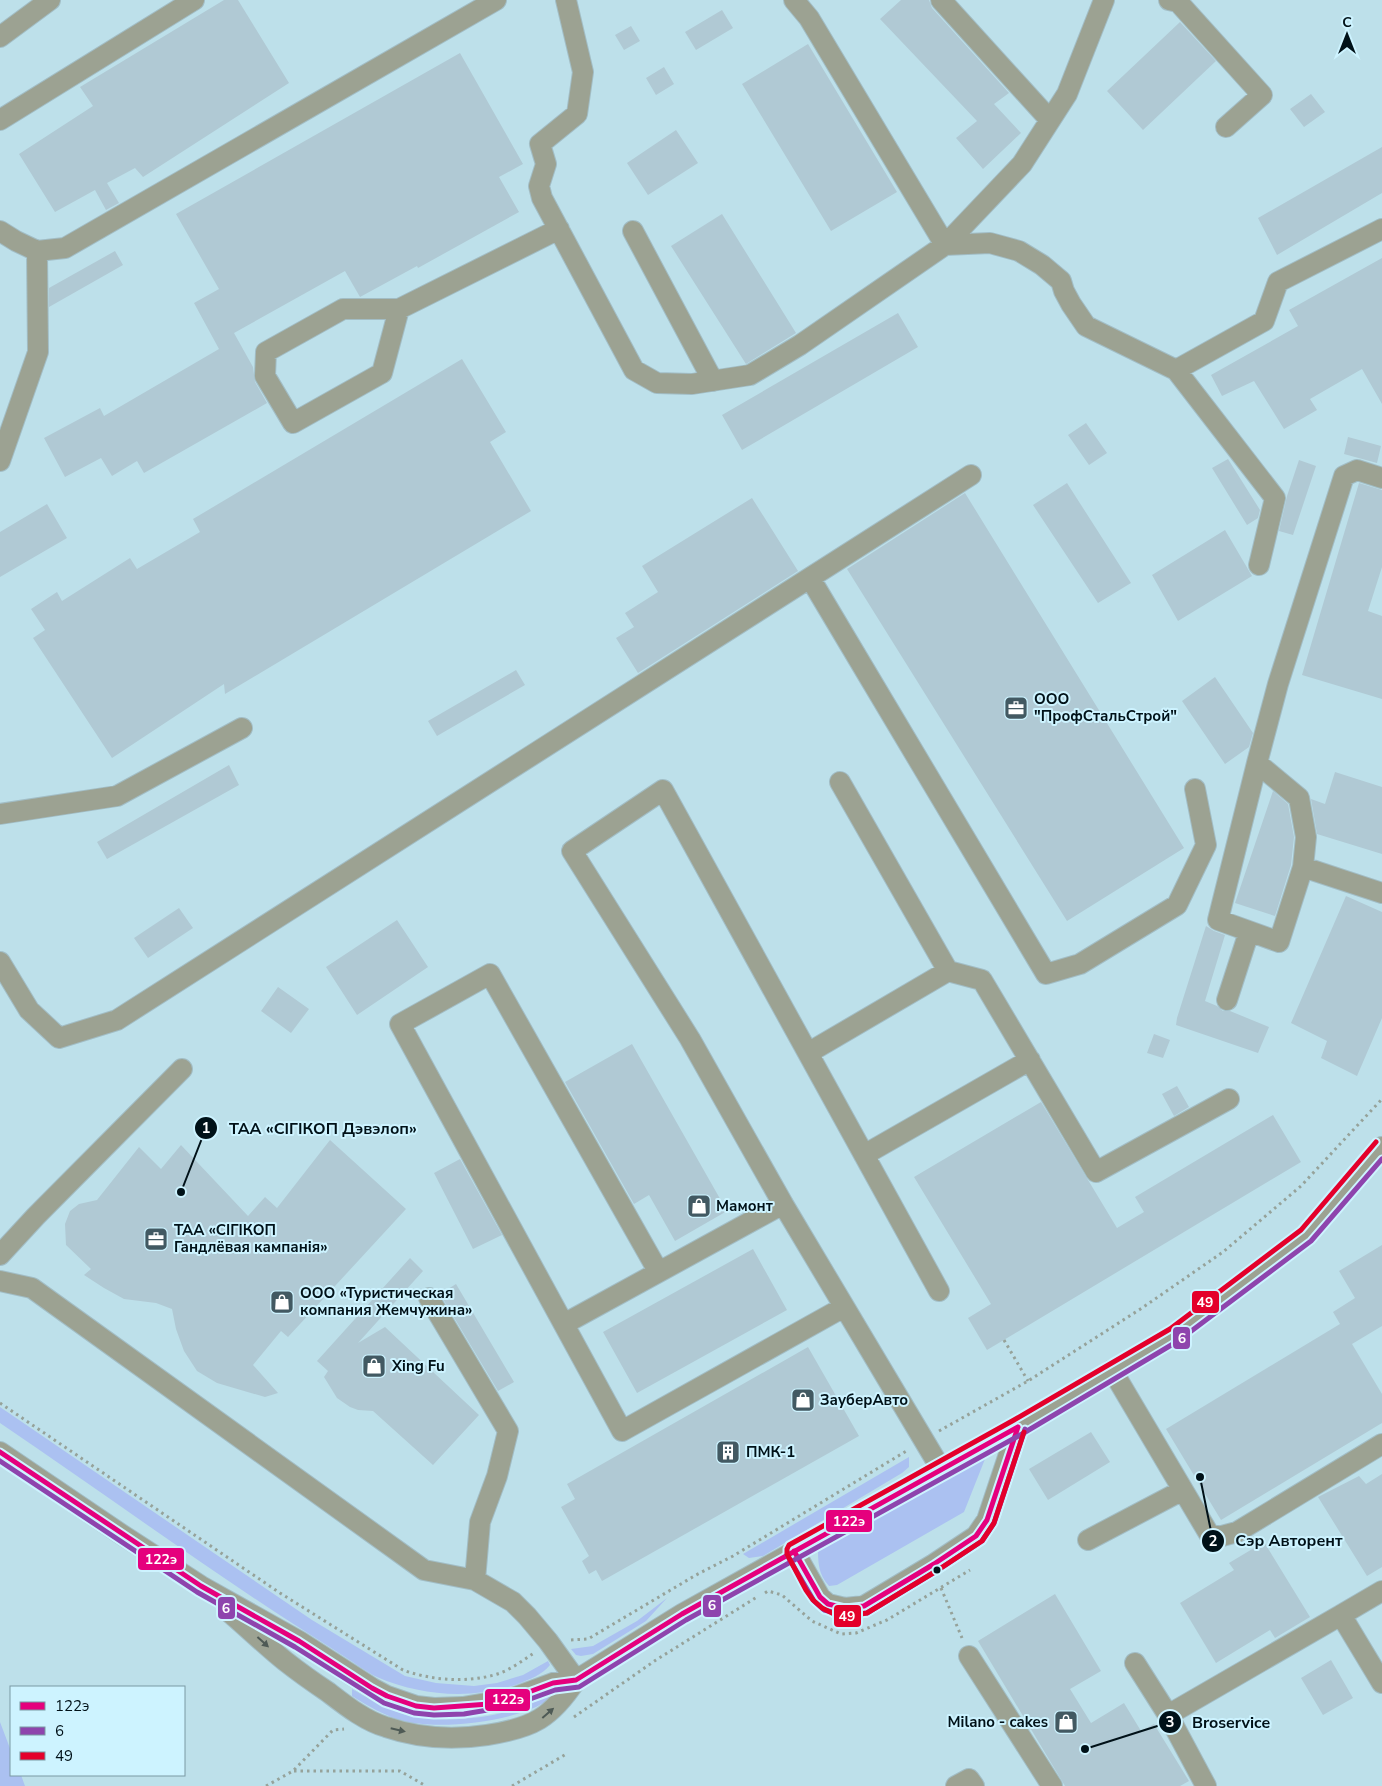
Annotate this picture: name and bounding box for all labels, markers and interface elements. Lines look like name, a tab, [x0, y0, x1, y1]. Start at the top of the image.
north arrow	[1322, 10, 1372, 60]
text: С	[1342, 13, 1352, 32]
place label: ООО "ПрофСтальСтрой"	[1034, 689, 1177, 726]
office icon: ООО "ПрофСтальСтрой"	[1003, 695, 1029, 721]
callout: ТАА «СІГІКОП Дэвэлоп»	[194, 1112, 426, 1143]
text: 1	[201, 1118, 211, 1138]
text: ТАА «СІГІКОП Дэвэлоп»	[229, 1118, 417, 1140]
shop icon: Мамонт	[686, 1193, 712, 1219]
place label: Мамонт	[716, 1196, 773, 1216]
place label: ТАА «СІГІКОП Гандлёвая кампанія»	[174, 1220, 328, 1257]
office icon: ТАА «СІГІКОП Гандлёвая кампанія»	[143, 1226, 169, 1252]
place label: ООО «Туристическая компания Жемчужина»	[300, 1283, 472, 1320]
shop icon: ООО «Туристическая компания Жемчужина»	[269, 1289, 295, 1315]
line badge: 49	[1191, 1290, 1220, 1314]
text: 49	[1197, 1293, 1213, 1312]
line badge: 6	[1172, 1326, 1191, 1350]
text: 6	[1178, 1329, 1186, 1348]
shop icon: Xing Fu	[361, 1353, 387, 1379]
place label: Xing Fu	[391, 1356, 445, 1376]
shop icon: ЗауберАвто	[790, 1387, 816, 1413]
place label: ЗауберАвто	[820, 1390, 908, 1410]
building icon: ПМК-1	[715, 1439, 741, 1465]
place label: ПМК-1	[746, 1442, 795, 1462]
line badge: 122э	[825, 1509, 873, 1533]
text: 122э	[833, 1512, 865, 1531]
callout: Сэр Авторент	[1201, 1525, 1353, 1556]
text: Сэр Авторент	[1235, 1530, 1343, 1552]
text: 2	[1208, 1531, 1218, 1551]
line badge: 122э	[137, 1547, 185, 1571]
text: 122э	[145, 1550, 177, 1569]
unlabelled marker	[932, 1565, 942, 1575]
line badge: 6	[702, 1594, 722, 1618]
line badge: 6	[217, 1596, 236, 1620]
text: 6	[708, 1596, 716, 1615]
text: 6	[222, 1599, 230, 1618]
line badge: 49	[833, 1604, 862, 1628]
text: 49	[839, 1607, 855, 1626]
one-way arrow	[257, 1636, 269, 1648]
legend	[10, 1686, 185, 1776]
line badge: 122э	[484, 1688, 531, 1712]
text: 122э	[492, 1690, 524, 1709]
text: 122э	[55, 1696, 89, 1716]
callout: Broservice	[1157, 1707, 1280, 1738]
one-way arrow	[541, 1708, 554, 1719]
shop icon: Milano - cakes	[1053, 1709, 1079, 1735]
place label: Milano - cakes	[948, 1712, 1048, 1732]
text: 3	[1165, 1712, 1175, 1732]
text: Broservice	[1192, 1712, 1270, 1734]
text: 6	[55, 1721, 64, 1741]
one-way arrow	[390, 1726, 405, 1734]
text: 49	[55, 1746, 73, 1766]

